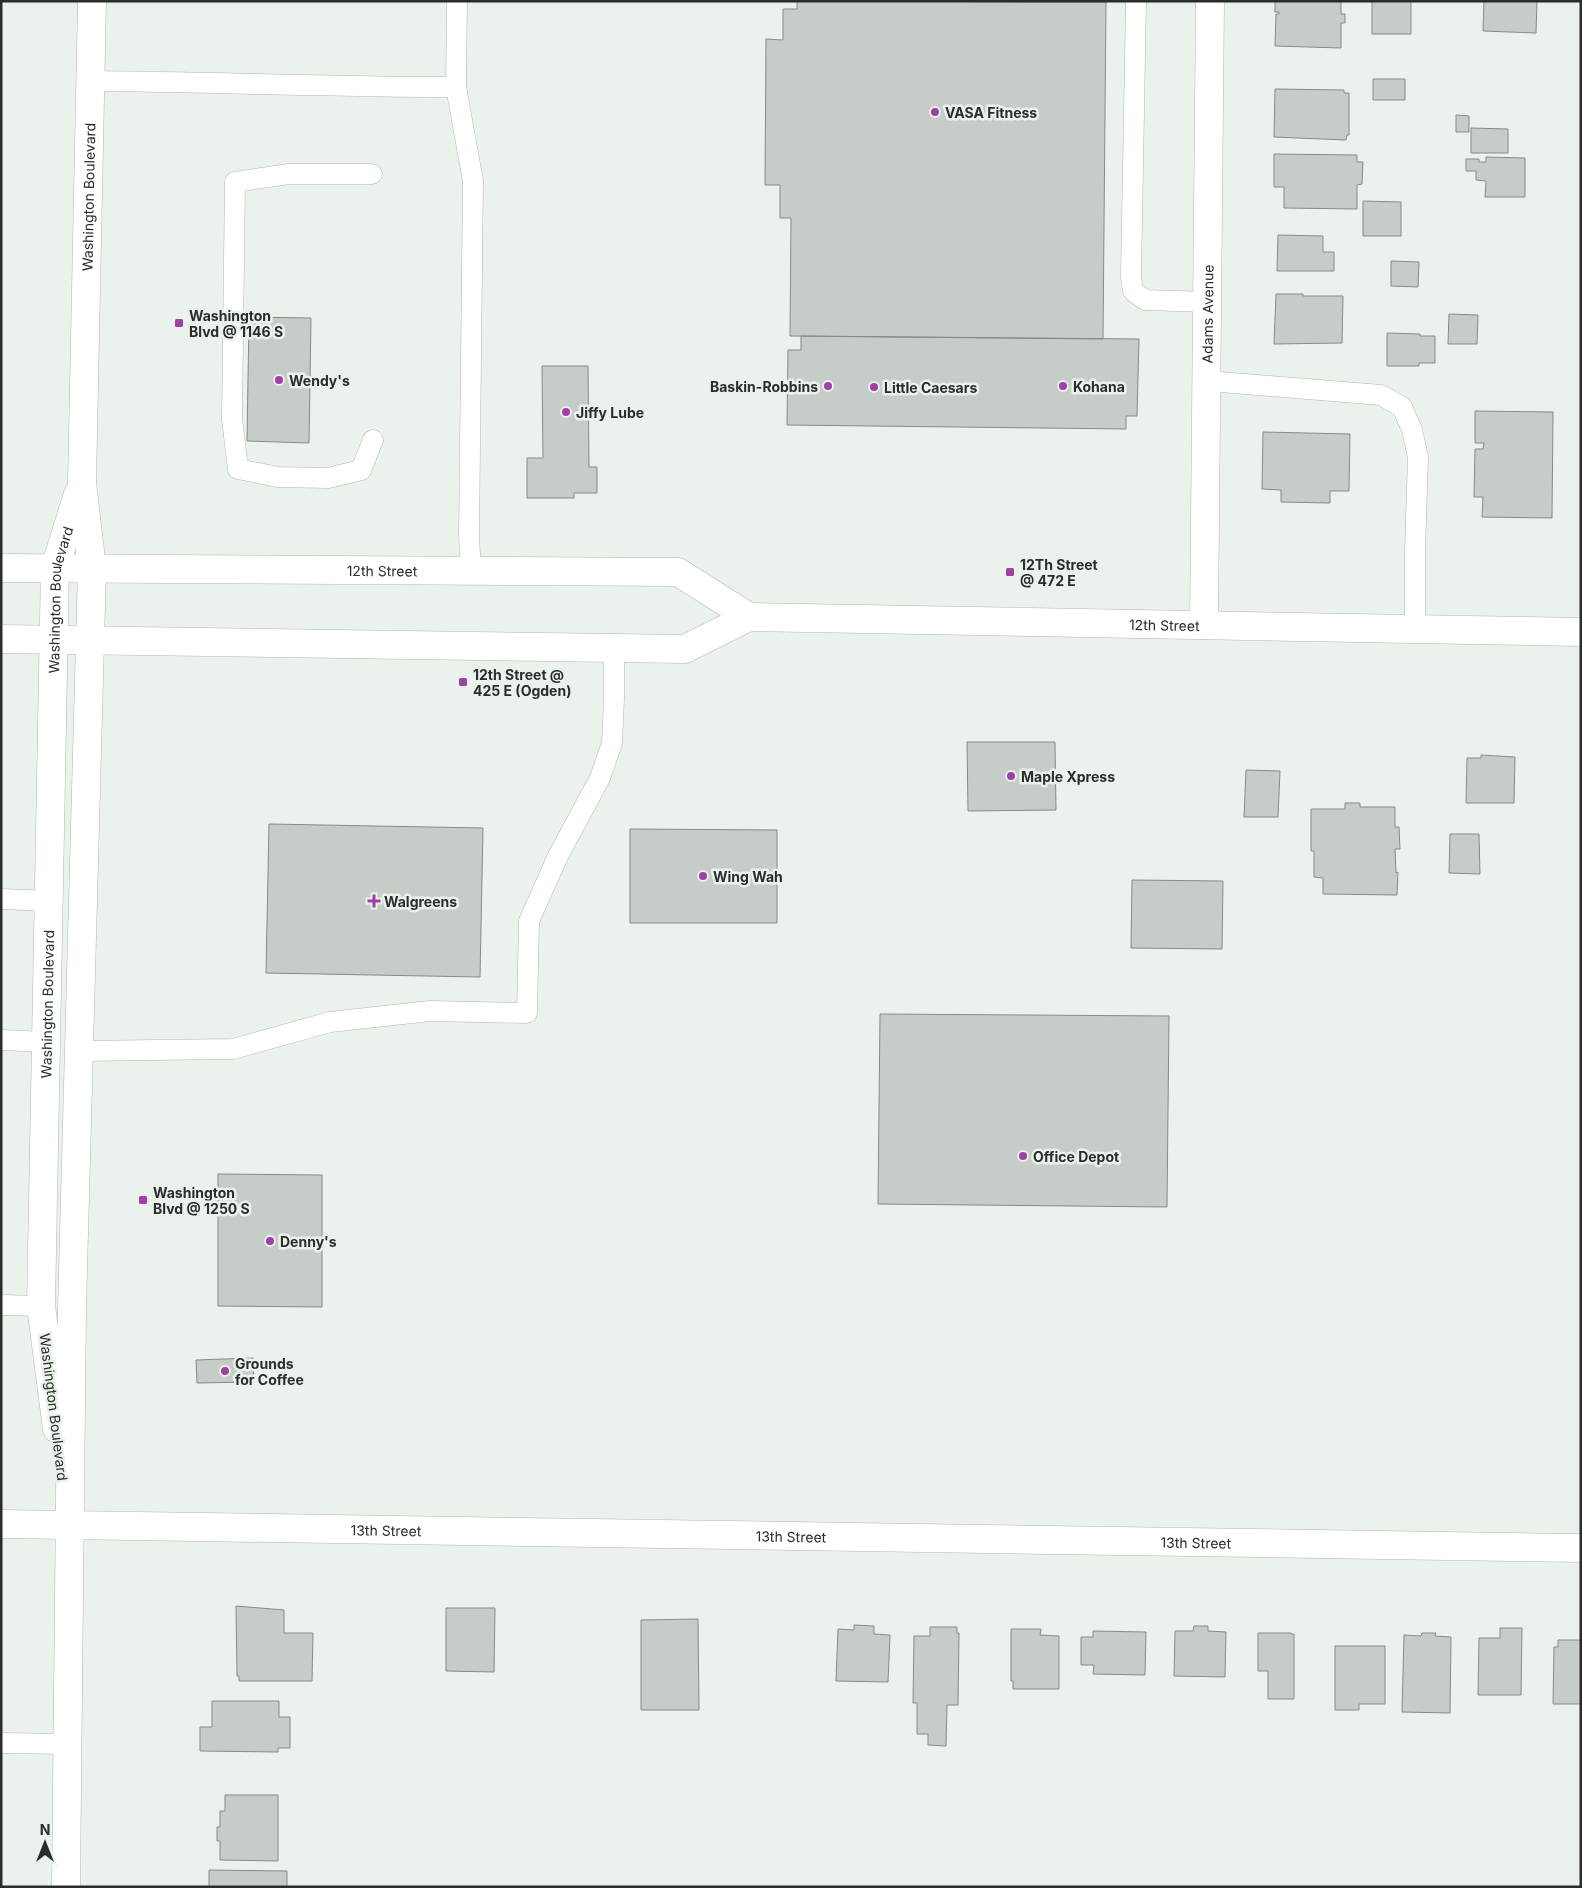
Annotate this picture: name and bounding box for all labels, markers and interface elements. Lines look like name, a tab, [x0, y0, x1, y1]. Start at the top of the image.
place label: VASA Fitness	[945, 104, 1037, 121]
marker: VASA Fitness	[929, 106, 941, 118]
street label: Washington Boulevard	[78, 123, 98, 271]
street label: Adams Avenue	[1198, 264, 1216, 364]
place label: Washington Blvd @ 1146 S	[189, 307, 283, 340]
marker: Washington Blvd @ 1146 S	[173, 317, 185, 329]
place label: Wendy's	[289, 372, 350, 389]
marker: Wendy's	[273, 374, 285, 386]
place label: Baskin-Robbins	[710, 378, 818, 395]
place label: Kohana	[1073, 378, 1125, 395]
place label: Little Caesars	[884, 379, 977, 396]
marker: Baskin-Robbins	[822, 380, 834, 392]
marker: Kohana	[1057, 380, 1069, 392]
marker: Little Caesars	[868, 381, 880, 393]
place label: Jiffy Lube	[576, 404, 644, 421]
marker: Jiffy Lube	[560, 406, 572, 418]
street label: Washington Boulevard	[45, 524, 76, 674]
place label: 12Th Street @ 472 E	[1020, 556, 1098, 589]
street label: 12th Street	[347, 562, 418, 579]
marker: 12Th Street @ 472 E	[1004, 566, 1016, 578]
street label: 12th Street	[1129, 615, 1200, 634]
place label: 12th Street @ 425 E (Ogden)	[473, 666, 571, 699]
marker: 12th Street @ 425 E (Ogden)	[457, 676, 469, 688]
place label: Maple Xpress	[1021, 768, 1115, 785]
marker: Maple Xpress	[1005, 770, 1017, 782]
place label: Wing Wah	[713, 868, 783, 885]
marker: Wing Wah	[697, 870, 709, 882]
place label: Walgreens	[384, 893, 457, 910]
marker: Walgreens	[368, 895, 380, 907]
street label: Washington Boulevard	[37, 930, 57, 1078]
place label: Office Depot	[1033, 1148, 1119, 1165]
marker: Office Depot	[1017, 1150, 1029, 1162]
place label: Washington Blvd @ 1250 S	[153, 1184, 250, 1217]
marker: Washington Blvd @ 1250 S	[137, 1194, 149, 1206]
place label: Denny's	[280, 1233, 337, 1250]
marker: Denny's	[264, 1235, 276, 1247]
street label: Washington Boulevard	[37, 1332, 71, 1482]
place label: Grounds for Coffee	[235, 1355, 304, 1388]
marker: Grounds for Coffee	[219, 1365, 231, 1377]
street label: 13th Street	[350, 1521, 422, 1539]
street label: 13th Street	[755, 1527, 827, 1545]
street label: 13th Street	[1160, 1533, 1232, 1551]
north arrow	[20, 1818, 70, 1868]
text: N	[40, 1821, 50, 1838]

